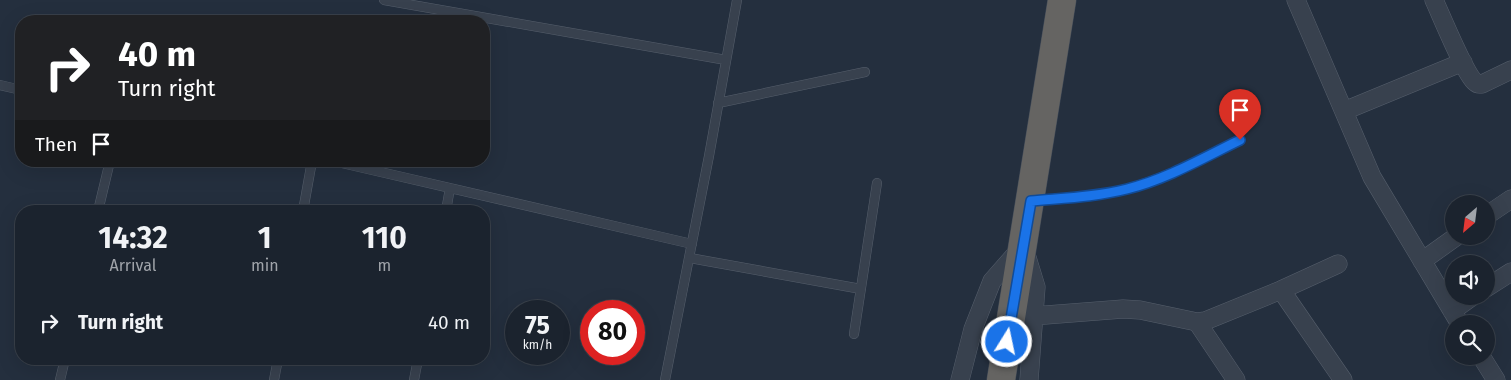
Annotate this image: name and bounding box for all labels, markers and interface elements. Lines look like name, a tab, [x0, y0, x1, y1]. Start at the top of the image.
text: 40 m	[118, 33, 196, 75]
icon: right	[35, 35, 100, 100]
text: Turn right	[118, 75, 215, 102]
pin	[1219, 89, 1261, 140]
icon: arrive	[1226, 96, 1254, 124]
icon: arrive	[87, 130, 115, 158]
text: Then	[35, 133, 77, 156]
north arrow	[1445, 195, 1495, 245]
map controls	[1445, 195, 1495, 365]
text: 14:32	[98, 220, 168, 256]
text: 1	[258, 220, 272, 256]
text: 110	[362, 220, 407, 256]
button: sound	[1445, 255, 1495, 305]
text: Arrival	[110, 256, 156, 275]
text: min	[251, 256, 279, 275]
text: m	[377, 256, 391, 275]
speed limit sign: 80	[580, 300, 645, 365]
icon: right	[35, 309, 63, 337]
text: Turn right	[78, 311, 163, 334]
text: 40 m	[428, 311, 470, 334]
text: 75	[525, 311, 550, 341]
position arrow	[980, 315, 1032, 367]
button: search	[1445, 315, 1495, 365]
text: km/h	[523, 338, 552, 352]

